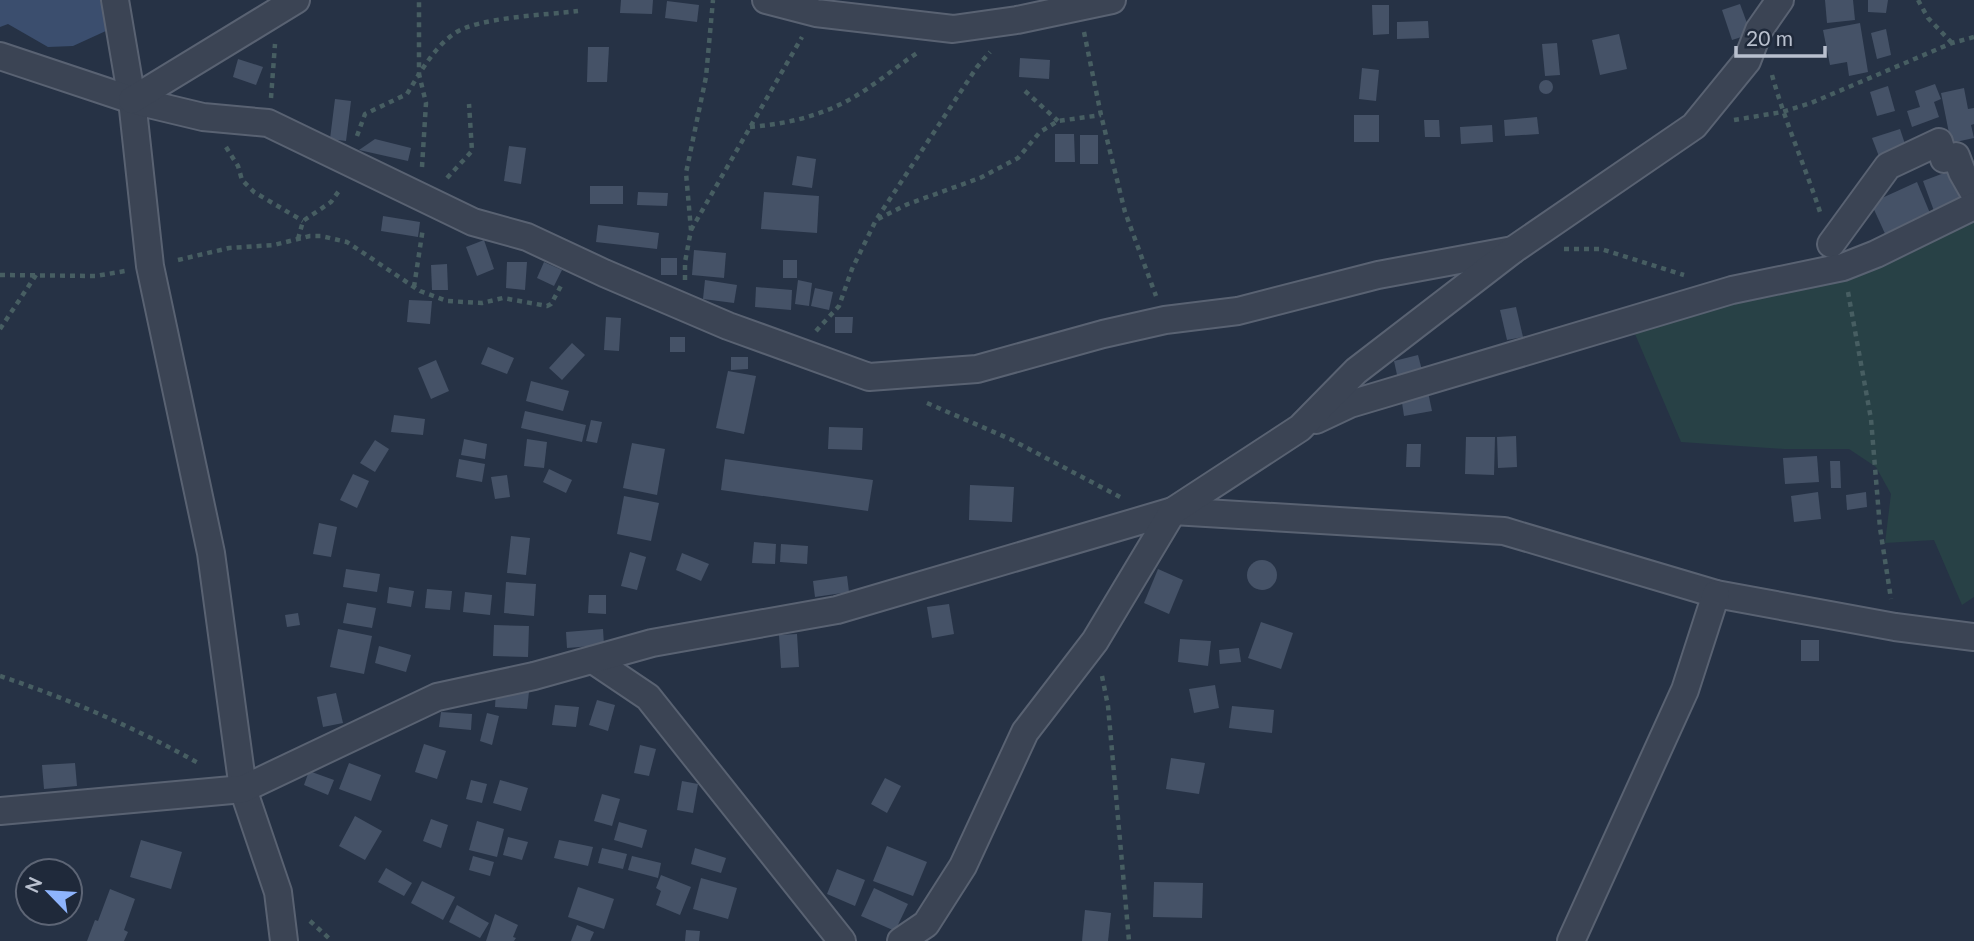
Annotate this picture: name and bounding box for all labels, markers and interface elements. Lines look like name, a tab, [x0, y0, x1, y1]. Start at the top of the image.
scale bar	[1736, 14, 1825, 58]
text: 20 m	[1746, 25, 1793, 50]
north arrow	[14, 857, 84, 927]
text: N	[20, 873, 47, 896]

